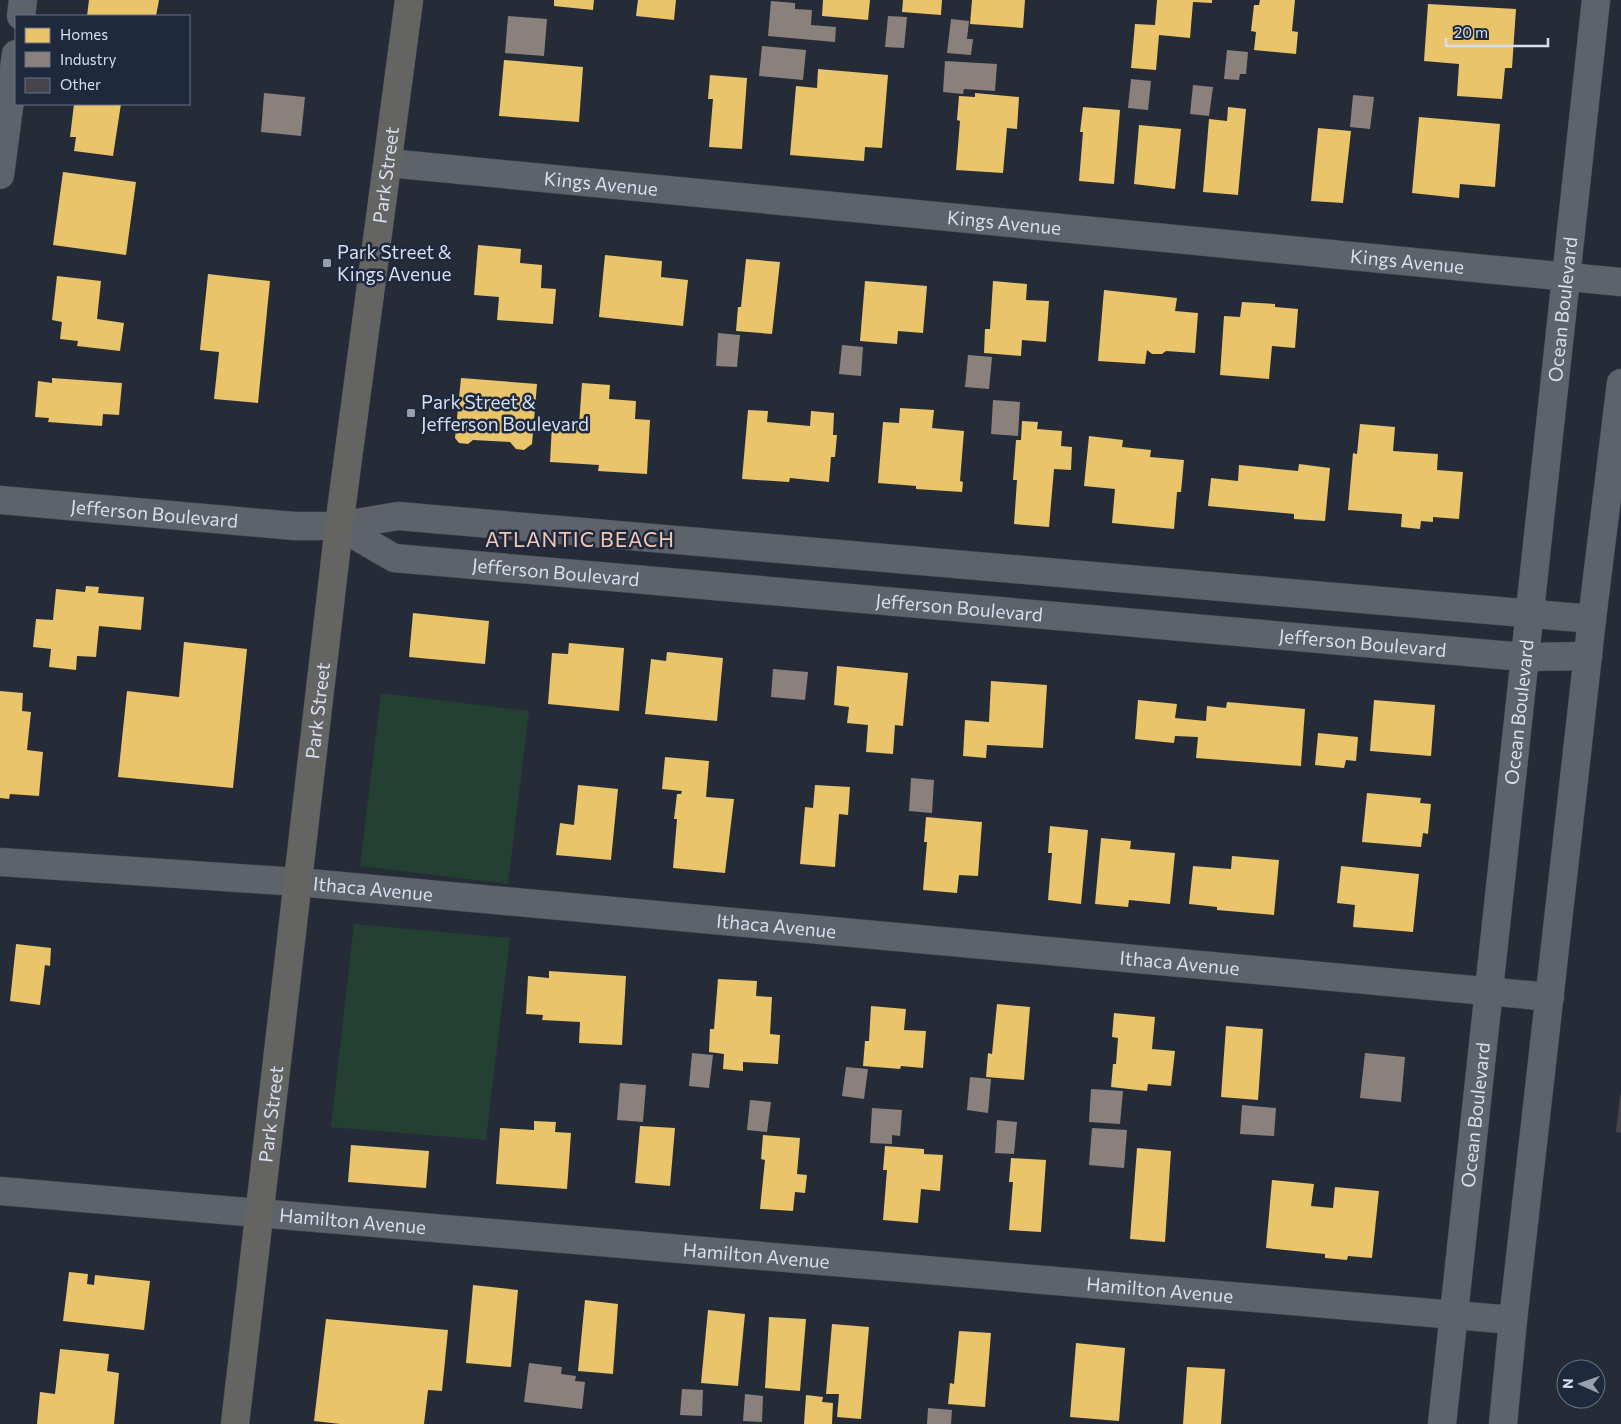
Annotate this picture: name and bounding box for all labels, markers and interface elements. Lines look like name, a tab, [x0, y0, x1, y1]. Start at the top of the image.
legend	[15, 15, 190, 105]
scale bar	[1446, 15, 1548, 47]
text: 20 m	[1454, 23, 1488, 41]
text: Homes	[60, 25, 108, 43]
text: Industry	[60, 50, 117, 68]
text: Other	[60, 75, 101, 93]
street label: Park Street	[367, 125, 403, 225]
street label: Kings Avenue	[543, 166, 659, 200]
street label: Kings Avenue	[946, 205, 1062, 239]
street label: Ocean Boulevard	[1543, 236, 1581, 383]
place label: Park Street & Kings Avenue	[337, 240, 452, 285]
street label: Kings Avenue	[1349, 244, 1465, 278]
marker: Park Street & Kings Avenue	[321, 257, 333, 269]
place label: Park Street & Jefferson Boulevard	[421, 390, 589, 435]
marker: Park Street & Jefferson Boulevard	[405, 407, 417, 419]
street label: Jefferson Boulevard	[70, 494, 239, 532]
district label: ATLANTIC BEACH	[485, 526, 675, 551]
street label: Jefferson Boulevard	[471, 553, 640, 590]
street label: Jefferson Boulevard	[875, 588, 1044, 626]
street label: Jefferson Boulevard	[1278, 624, 1447, 661]
street label: Ocean Boulevard	[1499, 638, 1538, 786]
street label: Park Street	[300, 661, 334, 760]
street label: Ithaca Avenue	[312, 871, 434, 905]
street label: Ithaca Avenue	[715, 908, 837, 942]
street label: Ithaca Avenue	[1119, 946, 1241, 979]
street label: Ocean Boulevard	[1456, 1041, 1494, 1189]
street label: Park Street	[253, 1064, 287, 1164]
street label: Hamilton Avenue	[278, 1203, 427, 1238]
street label: Hamilton Avenue	[682, 1237, 831, 1273]
street label: Hamilton Avenue	[1085, 1272, 1234, 1307]
north arrow	[1556, 1359, 1606, 1409]
text: N	[1559, 1378, 1576, 1389]

